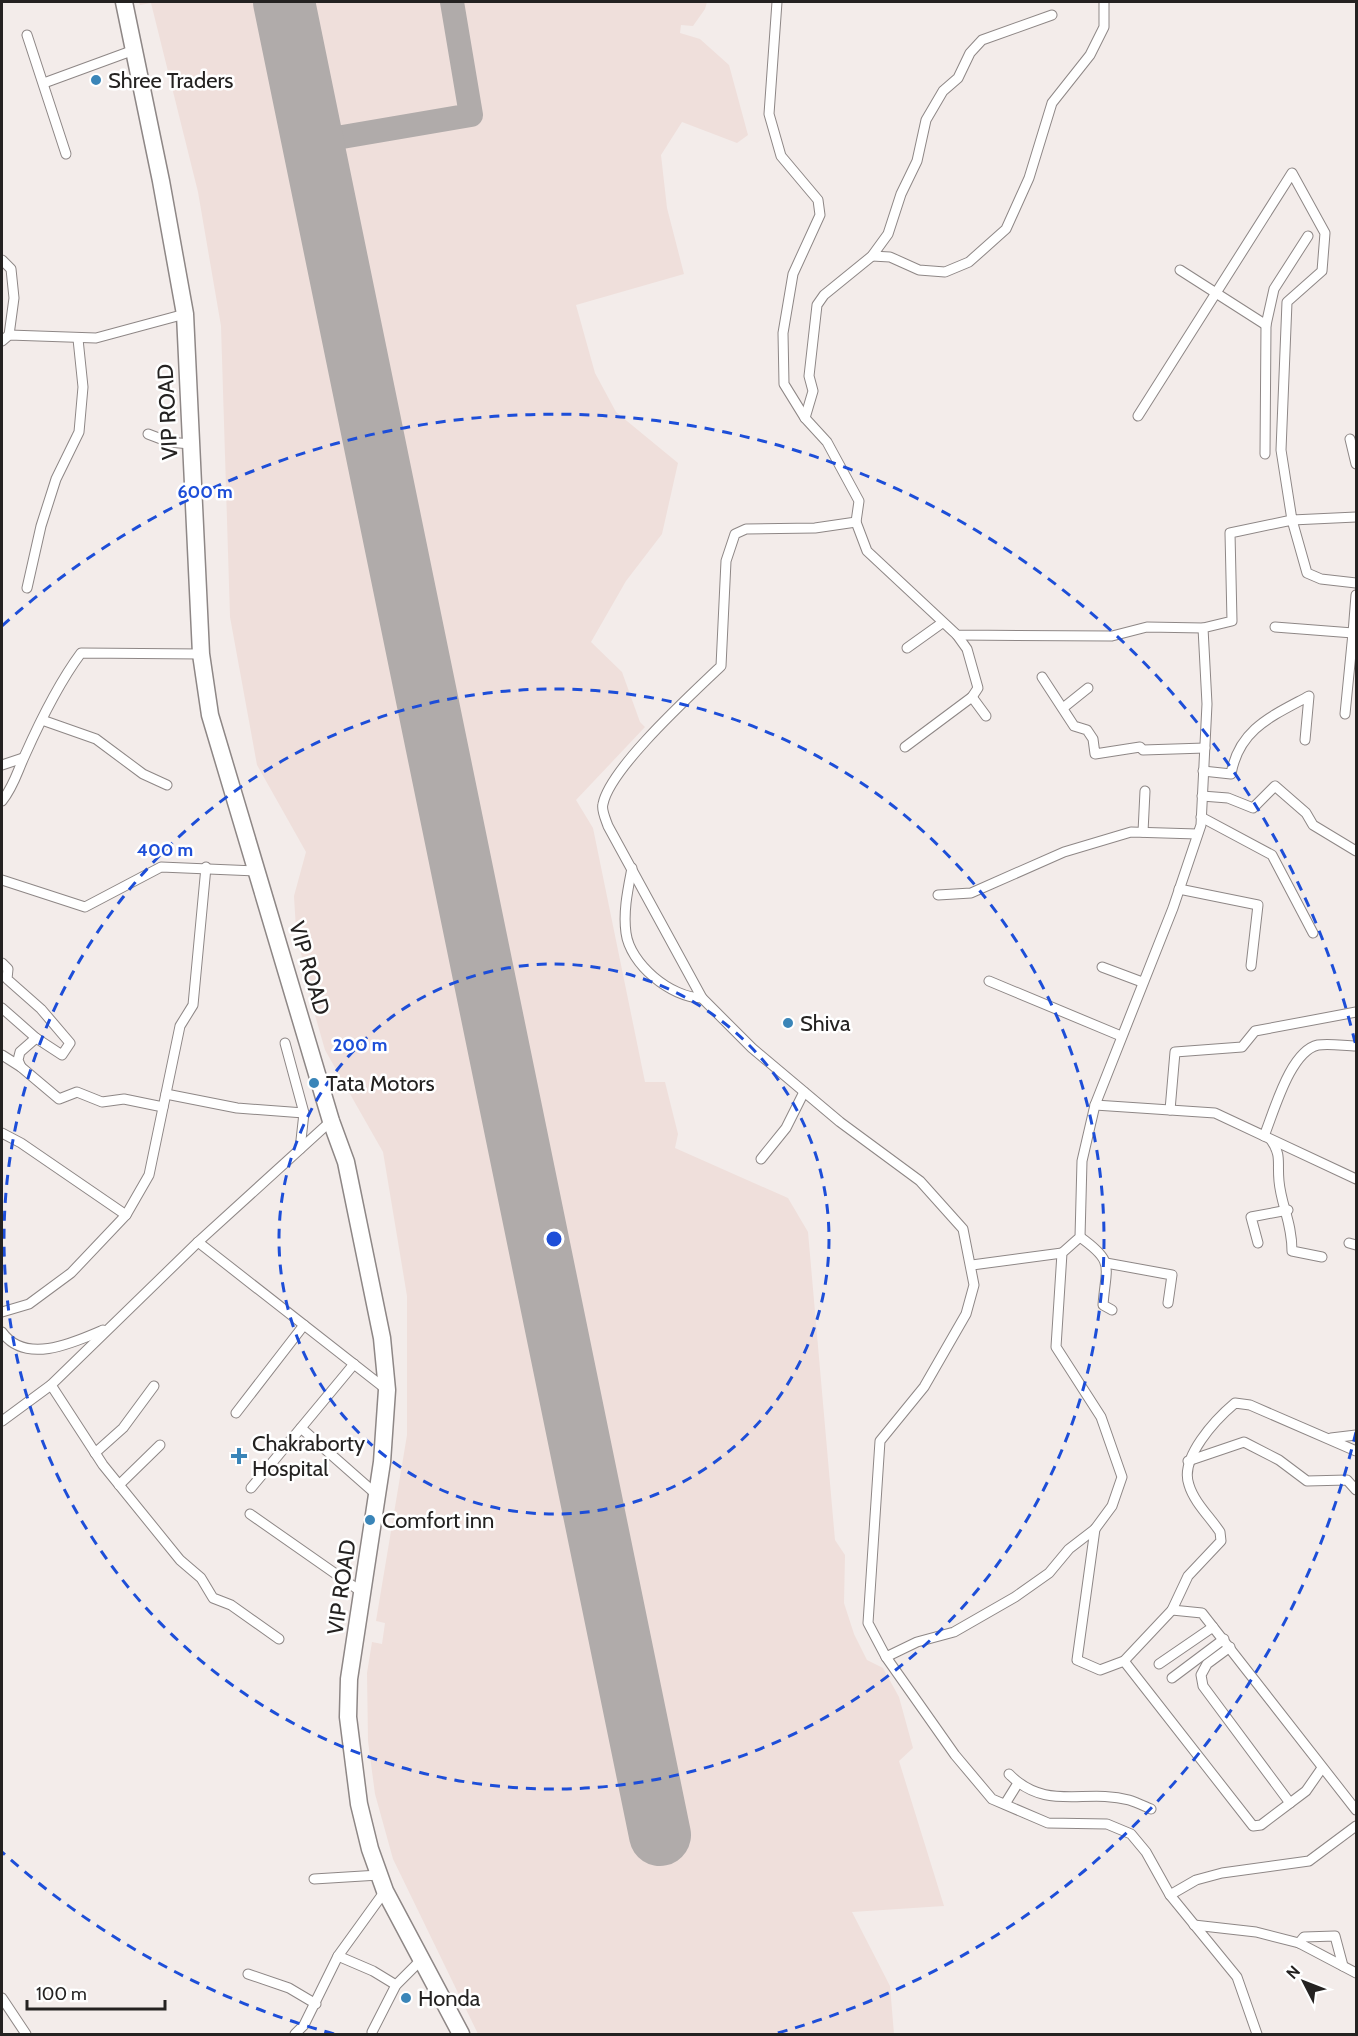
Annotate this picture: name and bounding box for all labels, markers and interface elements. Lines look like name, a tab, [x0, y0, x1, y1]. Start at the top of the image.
place label: Shree Traders	[108, 67, 233, 94]
marker: Shree Traders	[89, 73, 103, 87]
street label: VIP ROAD	[152, 363, 183, 461]
text: 600 m	[177, 481, 233, 503]
text: 400 m	[137, 839, 193, 861]
street label: VIP ROAD	[283, 918, 336, 1018]
place label: Shiva	[800, 1010, 851, 1037]
marker: Shiva	[781, 1016, 795, 1030]
text: 200 m	[333, 1034, 387, 1056]
place label: Tata Motors	[326, 1070, 435, 1097]
marker: Tata Motors	[307, 1076, 321, 1090]
centre of rings	[544, 1229, 564, 1249]
place label: Chakraborty Hospital	[252, 1430, 365, 1482]
marker: Chakraborty Hospital	[230, 1447, 248, 1465]
place label: Comfort inn	[382, 1507, 494, 1534]
marker: Comfort inn	[363, 1513, 377, 1527]
street label: VIP ROAD	[321, 1538, 362, 1637]
north arrow	[1274, 1952, 1334, 2012]
text: N	[1282, 1962, 1304, 1983]
scale bar	[27, 1973, 165, 2011]
text: 100 m	[36, 1983, 87, 2005]
place label: Honda	[418, 1985, 481, 2012]
marker: Honda	[399, 1991, 413, 2005]

